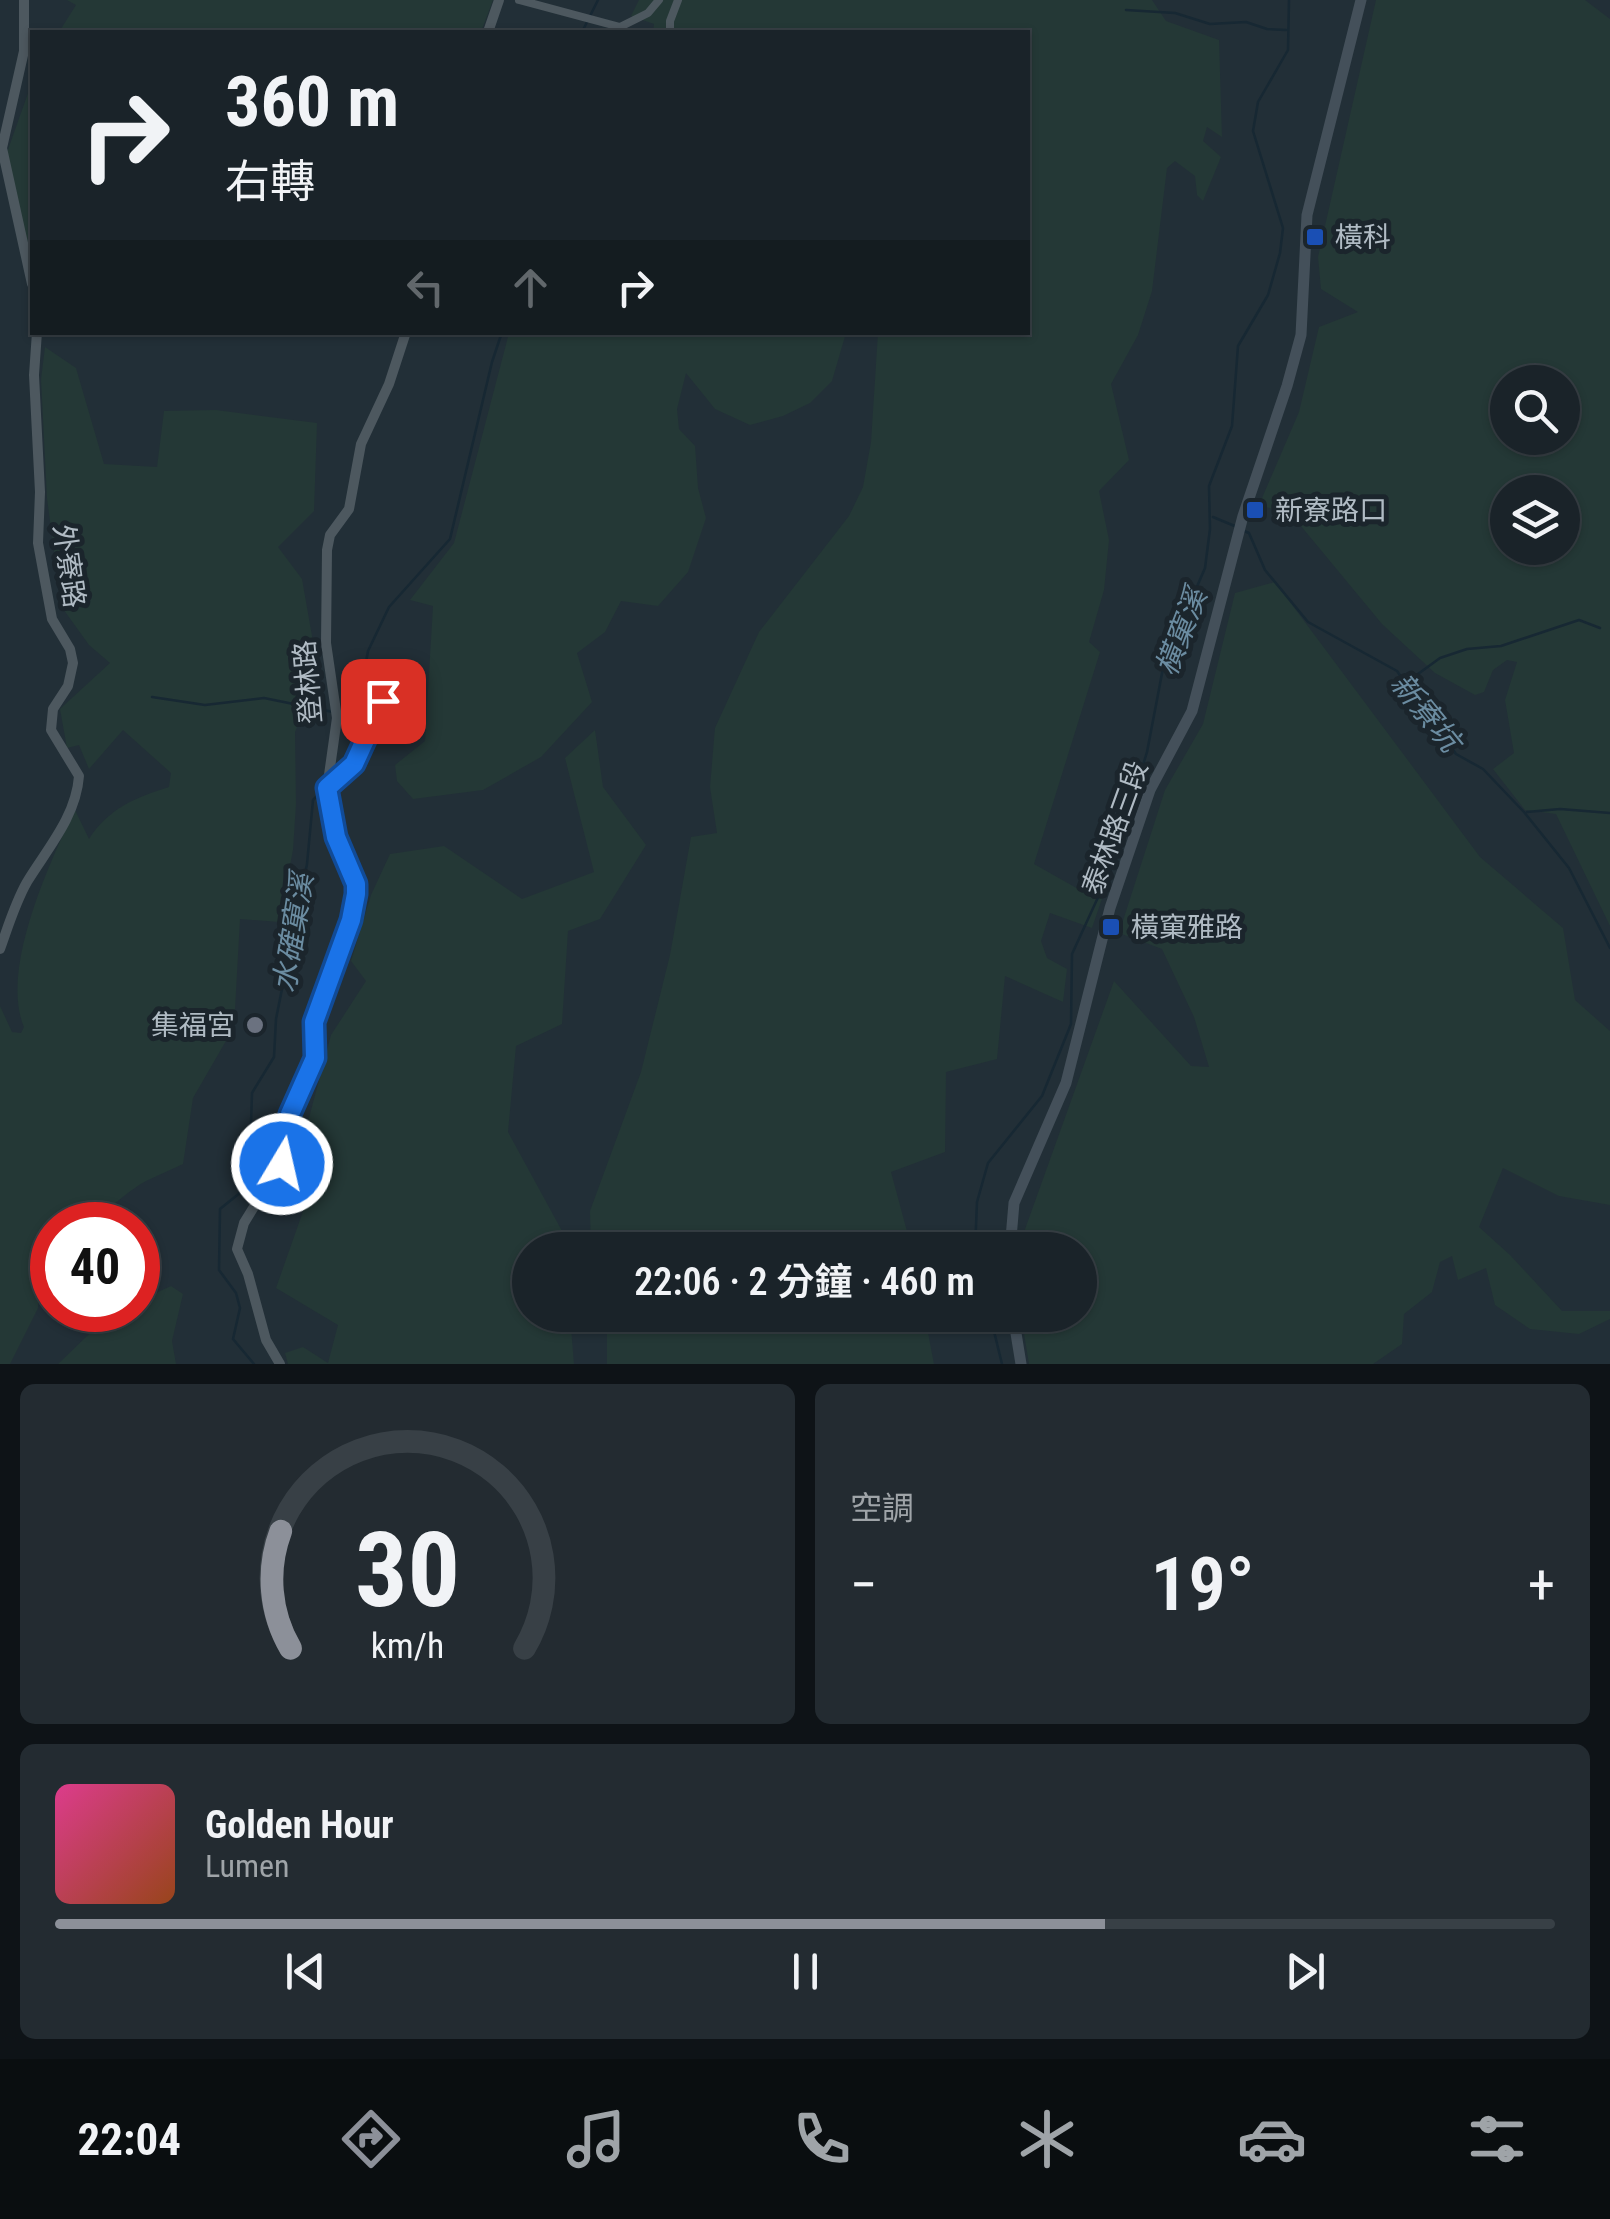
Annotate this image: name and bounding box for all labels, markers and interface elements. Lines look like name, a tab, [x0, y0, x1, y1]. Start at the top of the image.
text: 360 m	[225, 61, 399, 143]
icon: right	[60, 70, 190, 200]
text: 右轉	[225, 155, 315, 208]
place label: 橫科	[1335, 221, 1391, 254]
marker: 橫科	[1304, 226, 1326, 248]
icon: left	[398, 260, 453, 315]
icon: ahead	[503, 260, 558, 315]
icon: right	[608, 260, 663, 315]
map controls	[1490, 365, 1580, 565]
button: search	[1490, 365, 1580, 455]
button: layers	[1490, 475, 1580, 565]
place label: 新寮路口	[1275, 494, 1387, 527]
marker: 新寮路口	[1244, 499, 1266, 521]
street label: 外寮路	[47, 522, 91, 610]
water label: 橫窠溪	[1149, 580, 1215, 680]
street label: 登林路	[288, 639, 328, 725]
pin	[341, 659, 426, 744]
water label: 新寮坑	[1384, 666, 1470, 761]
icon: arrive	[356, 674, 411, 729]
street label: 泰林路三段	[1076, 757, 1154, 899]
water label: 水確窠溪	[266, 867, 320, 995]
place label: 橫窠雅路	[1131, 911, 1243, 944]
marker: 橫窠雅路	[1100, 916, 1122, 938]
place label: 集福宮	[151, 1009, 235, 1042]
marker: 集福宮	[244, 1014, 266, 1036]
position arrow	[230, 1112, 334, 1216]
speed limit sign: 40	[30, 1202, 160, 1332]
text: 22:06 · 2 分鐘 · 460 m	[634, 1260, 975, 1304]
text: 空調	[850, 1489, 914, 1527]
text: 30	[355, 1510, 460, 1631]
text: 19°	[1150, 1540, 1255, 1628]
text: −	[850, 1553, 878, 1617]
text: +	[1528, 1553, 1555, 1617]
text: km/h	[371, 1625, 444, 1667]
text: Golden Hour	[205, 1803, 394, 1847]
text: Lumen	[205, 1847, 290, 1885]
icon: previous	[278, 1944, 333, 1999]
icon: pause	[778, 1944, 833, 1999]
icon: next	[1278, 1944, 1333, 1999]
icon: directions	[336, 2104, 406, 2174]
icon: music	[561, 2104, 631, 2174]
icon: phone	[787, 2104, 857, 2174]
icon: climate	[1012, 2104, 1082, 2174]
icon: car	[1237, 2104, 1307, 2174]
icon: filters	[1462, 2104, 1532, 2174]
text: 22:04	[78, 2113, 181, 2166]

